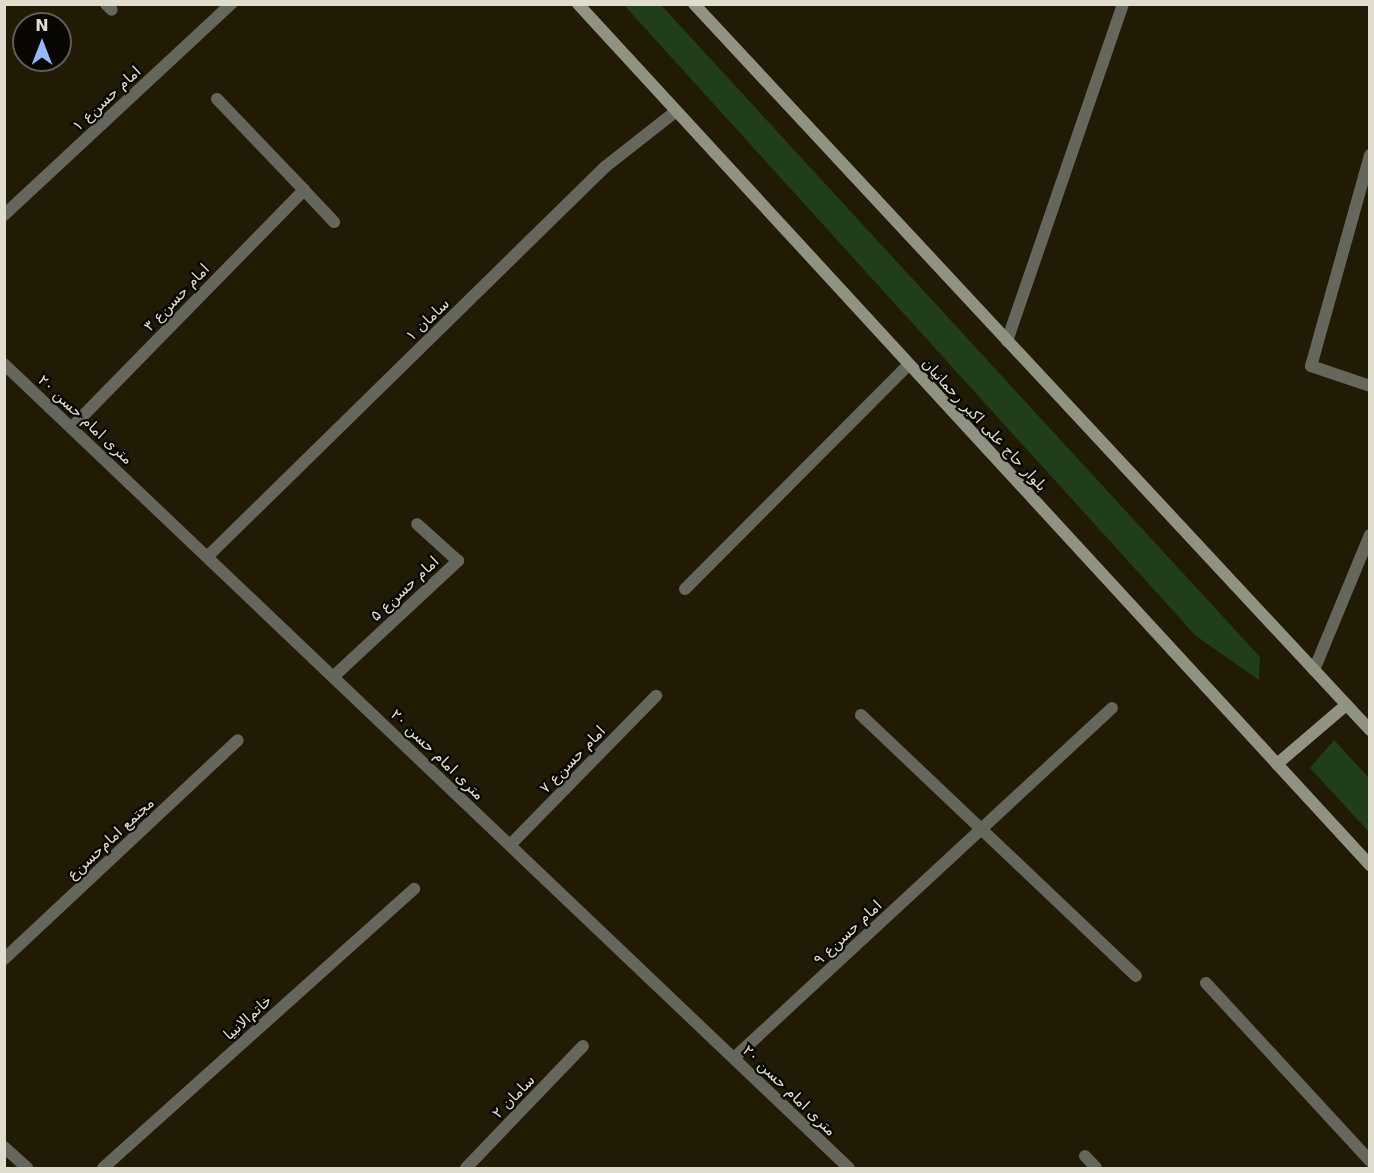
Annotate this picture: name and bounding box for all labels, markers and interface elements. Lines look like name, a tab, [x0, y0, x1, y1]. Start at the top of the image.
north arrow	[12, 12, 72, 72]
text: N	[35, 16, 49, 35]
street label: امام حسن‌ع ۱	[69, 63, 145, 135]
street label: امام حسن‌ع ۳	[140, 261, 214, 335]
street label: سامان ۱	[402, 295, 454, 345]
street label: بلوار حاج علی اکبر رحمانیان	[918, 355, 1050, 495]
street label: ۲۰ متری امام حسن	[34, 371, 136, 469]
street label: امام حسن‌ع ۵	[367, 553, 443, 625]
street label: ۲۰ متری امام حسن	[386, 706, 488, 804]
street label: امام حسن‌ع ۷	[536, 723, 610, 797]
street label: مجتمع امام‌حسن‌ع	[64, 794, 158, 884]
street label: امام حسن‌ع ۹	[810, 897, 886, 969]
street label: خاتم‌الانبیا	[220, 992, 276, 1044]
street label: ۲۰ متری امام حسن	[738, 1042, 840, 1140]
street label: سامان ۲	[489, 1071, 539, 1123]

